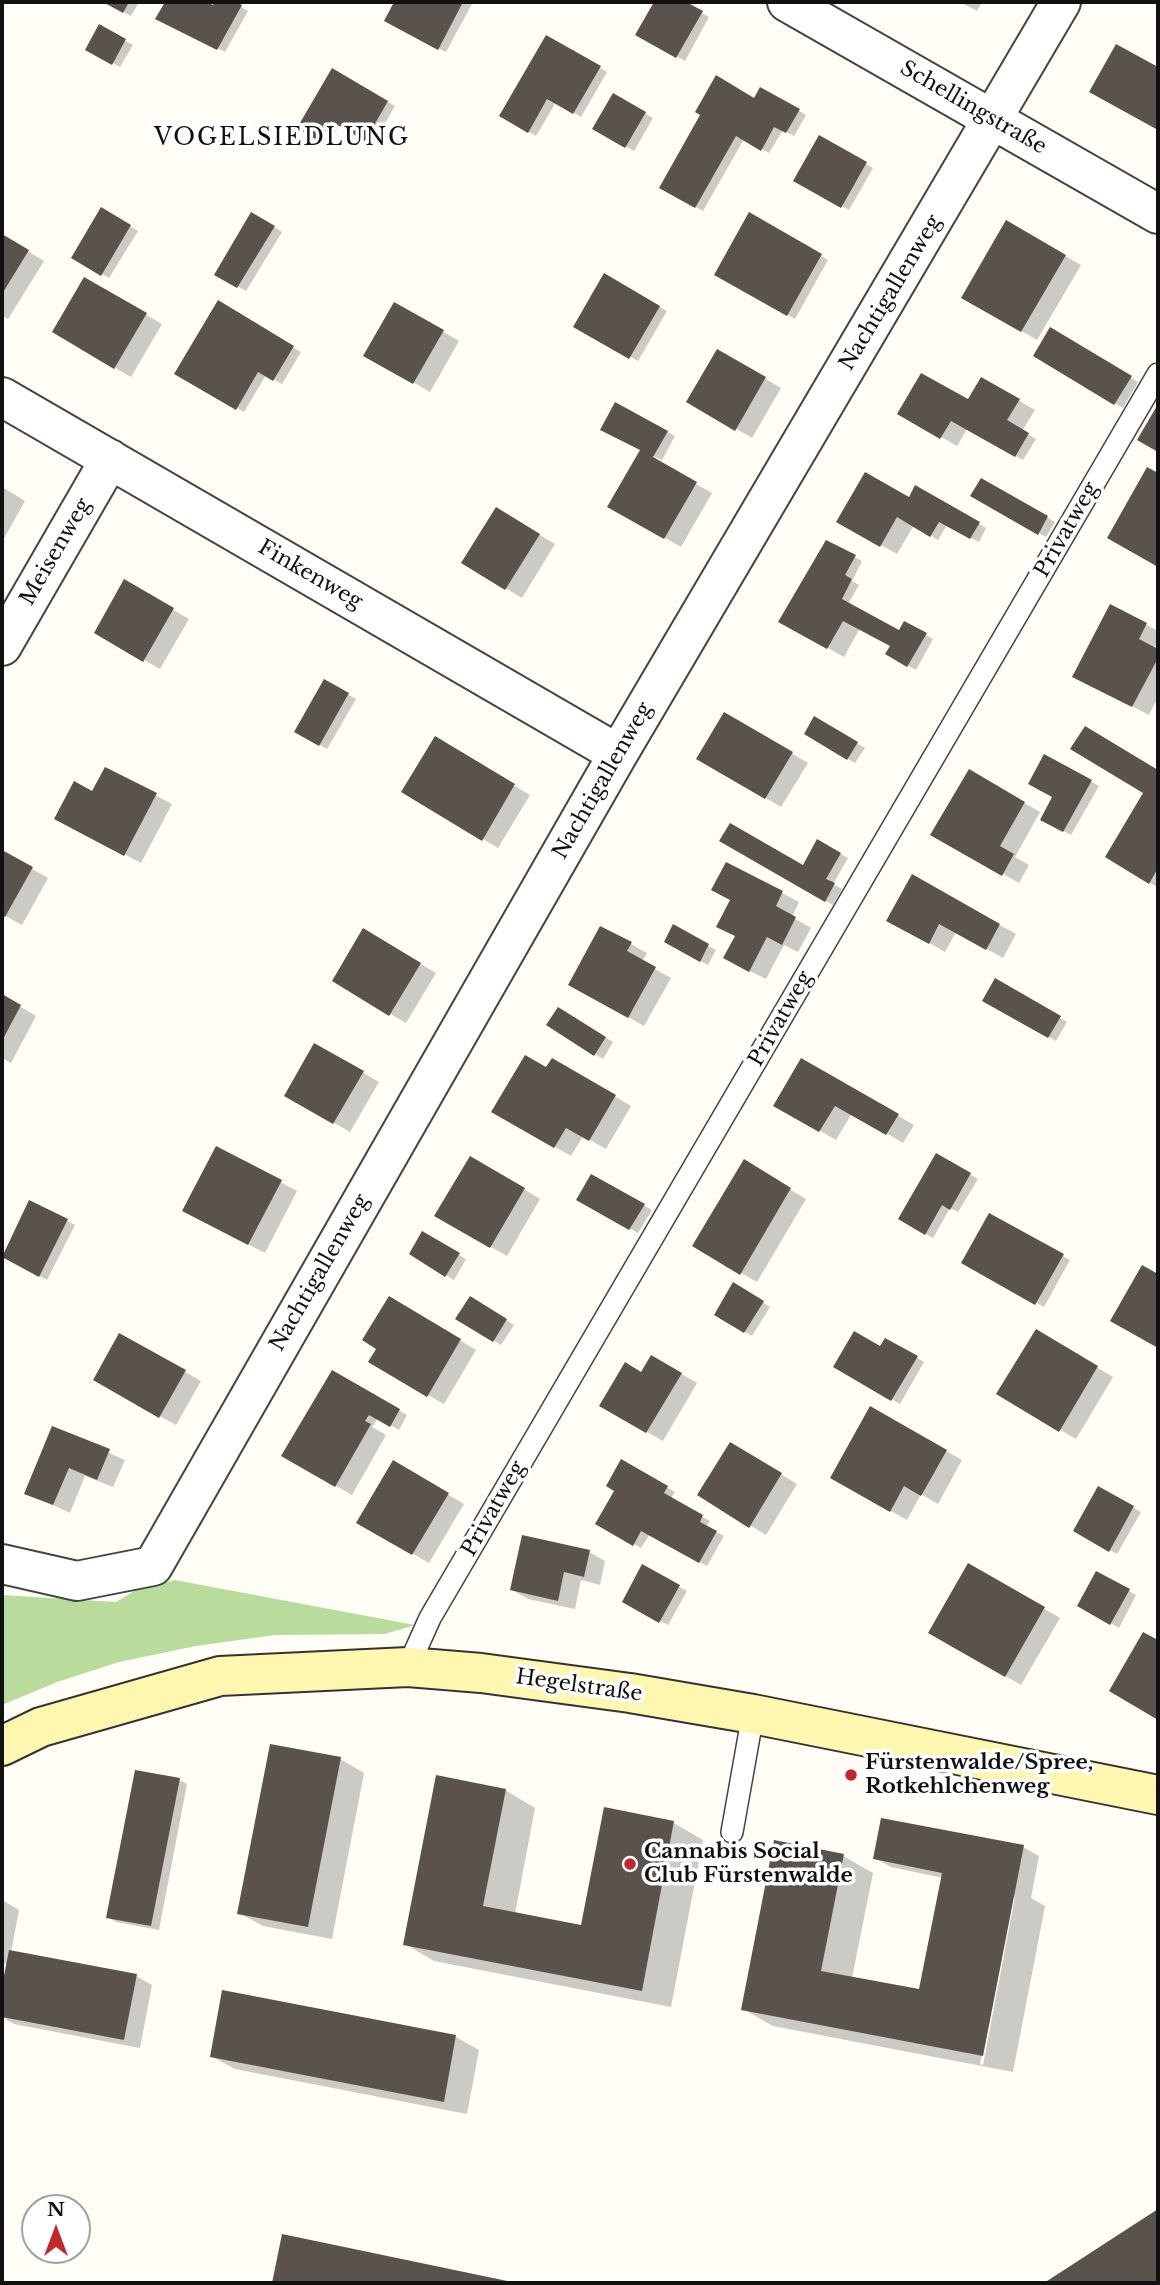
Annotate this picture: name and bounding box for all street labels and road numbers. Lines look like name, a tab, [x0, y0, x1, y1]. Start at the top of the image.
street label: Schellingstraße	[895, 56, 1051, 160]
street label: Nachtigallenweg	[835, 211, 947, 375]
street label: Privatweg	[1030, 478, 1104, 582]
street label: Meisenweg	[15, 494, 97, 610]
street label: Finkenweg	[253, 535, 367, 615]
street label: Nachtigallenweg	[548, 698, 658, 864]
street label: Privatweg	[744, 967, 818, 1071]
street label: Nachtigallenweg	[265, 1190, 375, 1356]
street label: Privatweg	[457, 1457, 531, 1561]
street label: Hegelstraße	[514, 1665, 644, 1707]

